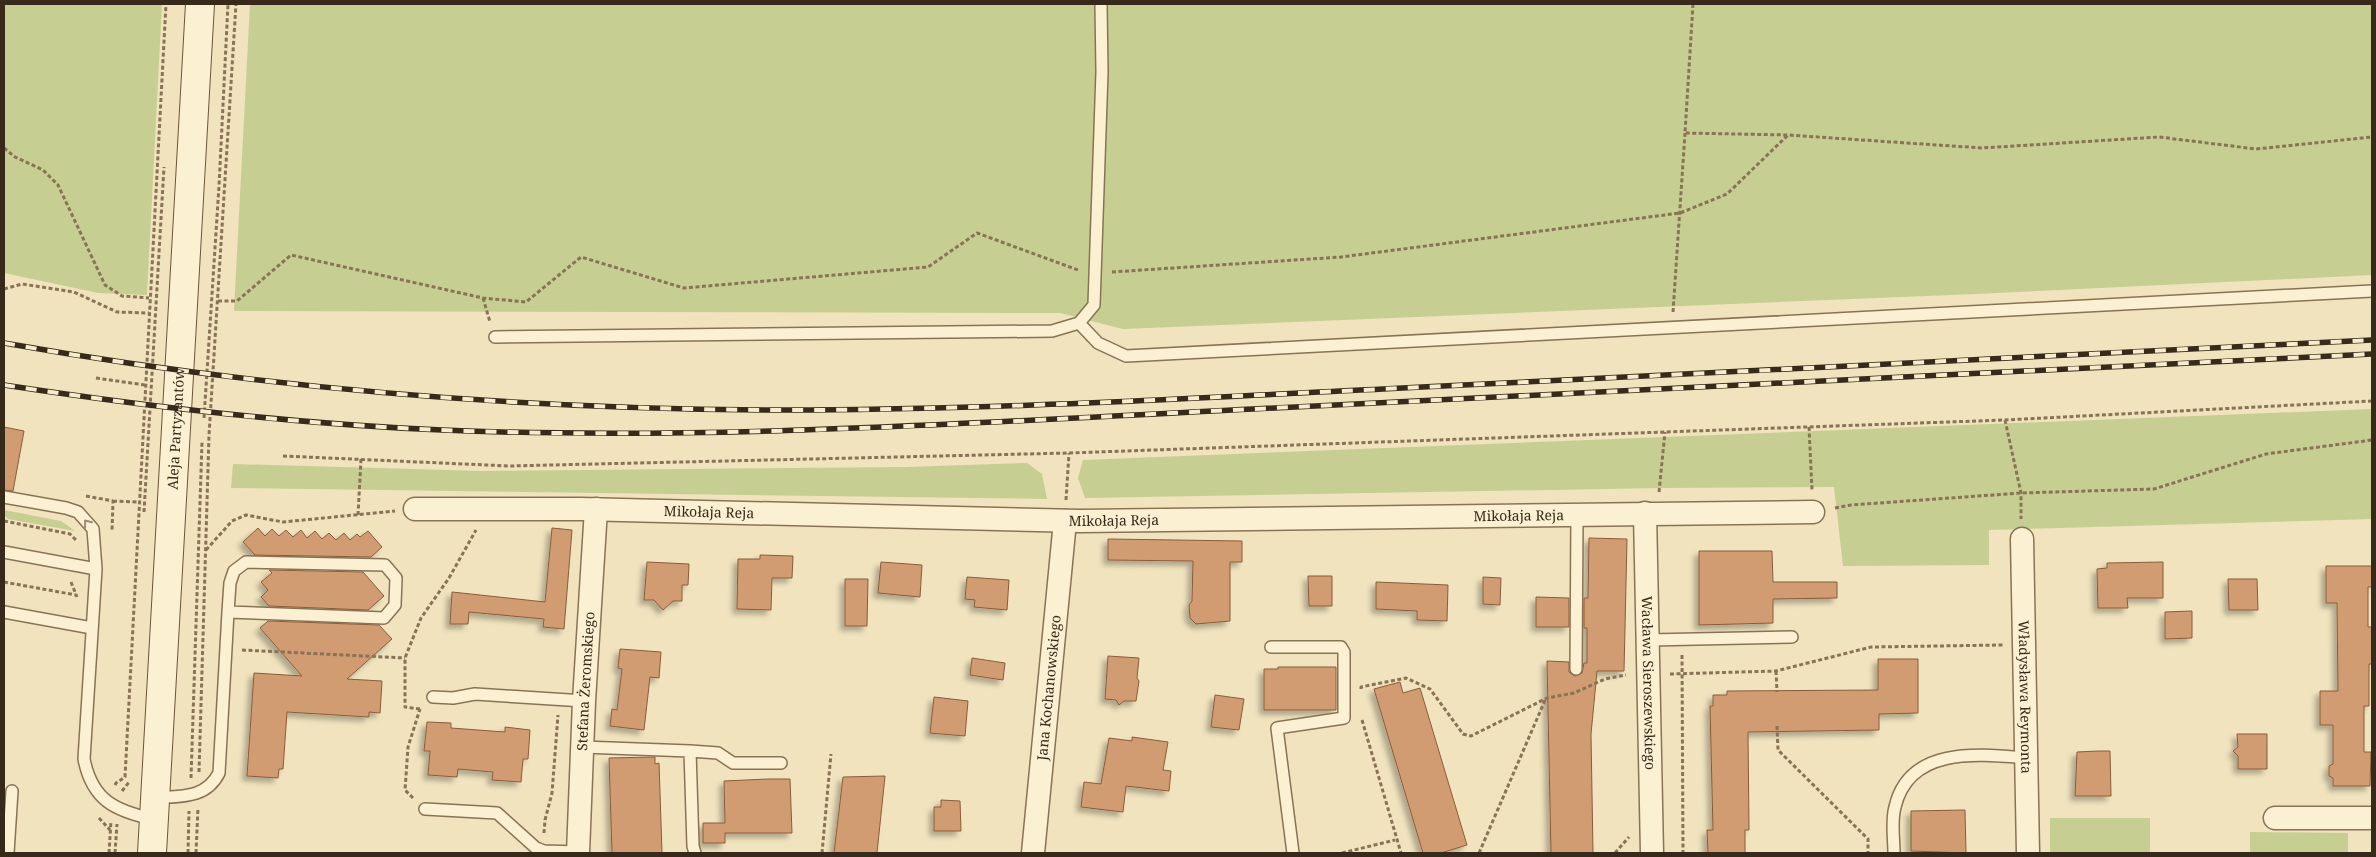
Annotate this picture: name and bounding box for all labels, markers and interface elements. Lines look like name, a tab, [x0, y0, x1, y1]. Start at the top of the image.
street label: Aleja Partyzantów	[163, 366, 188, 490]
street label: Mikołaja Reja	[663, 501, 755, 522]
street label: Mikołaja Reja	[1473, 505, 1564, 525]
street label: Mikołaja Reja	[1068, 510, 1159, 530]
one-way arrow	[85, 520, 93, 529]
street label: Wacława Sieroszewskiego	[1638, 596, 1660, 770]
street label: Stefana Żeromskiego	[572, 611, 599, 751]
street label: Jana Kochanowskiego	[1032, 614, 1065, 762]
street label: Władysława Reymonta	[2015, 620, 2036, 774]

